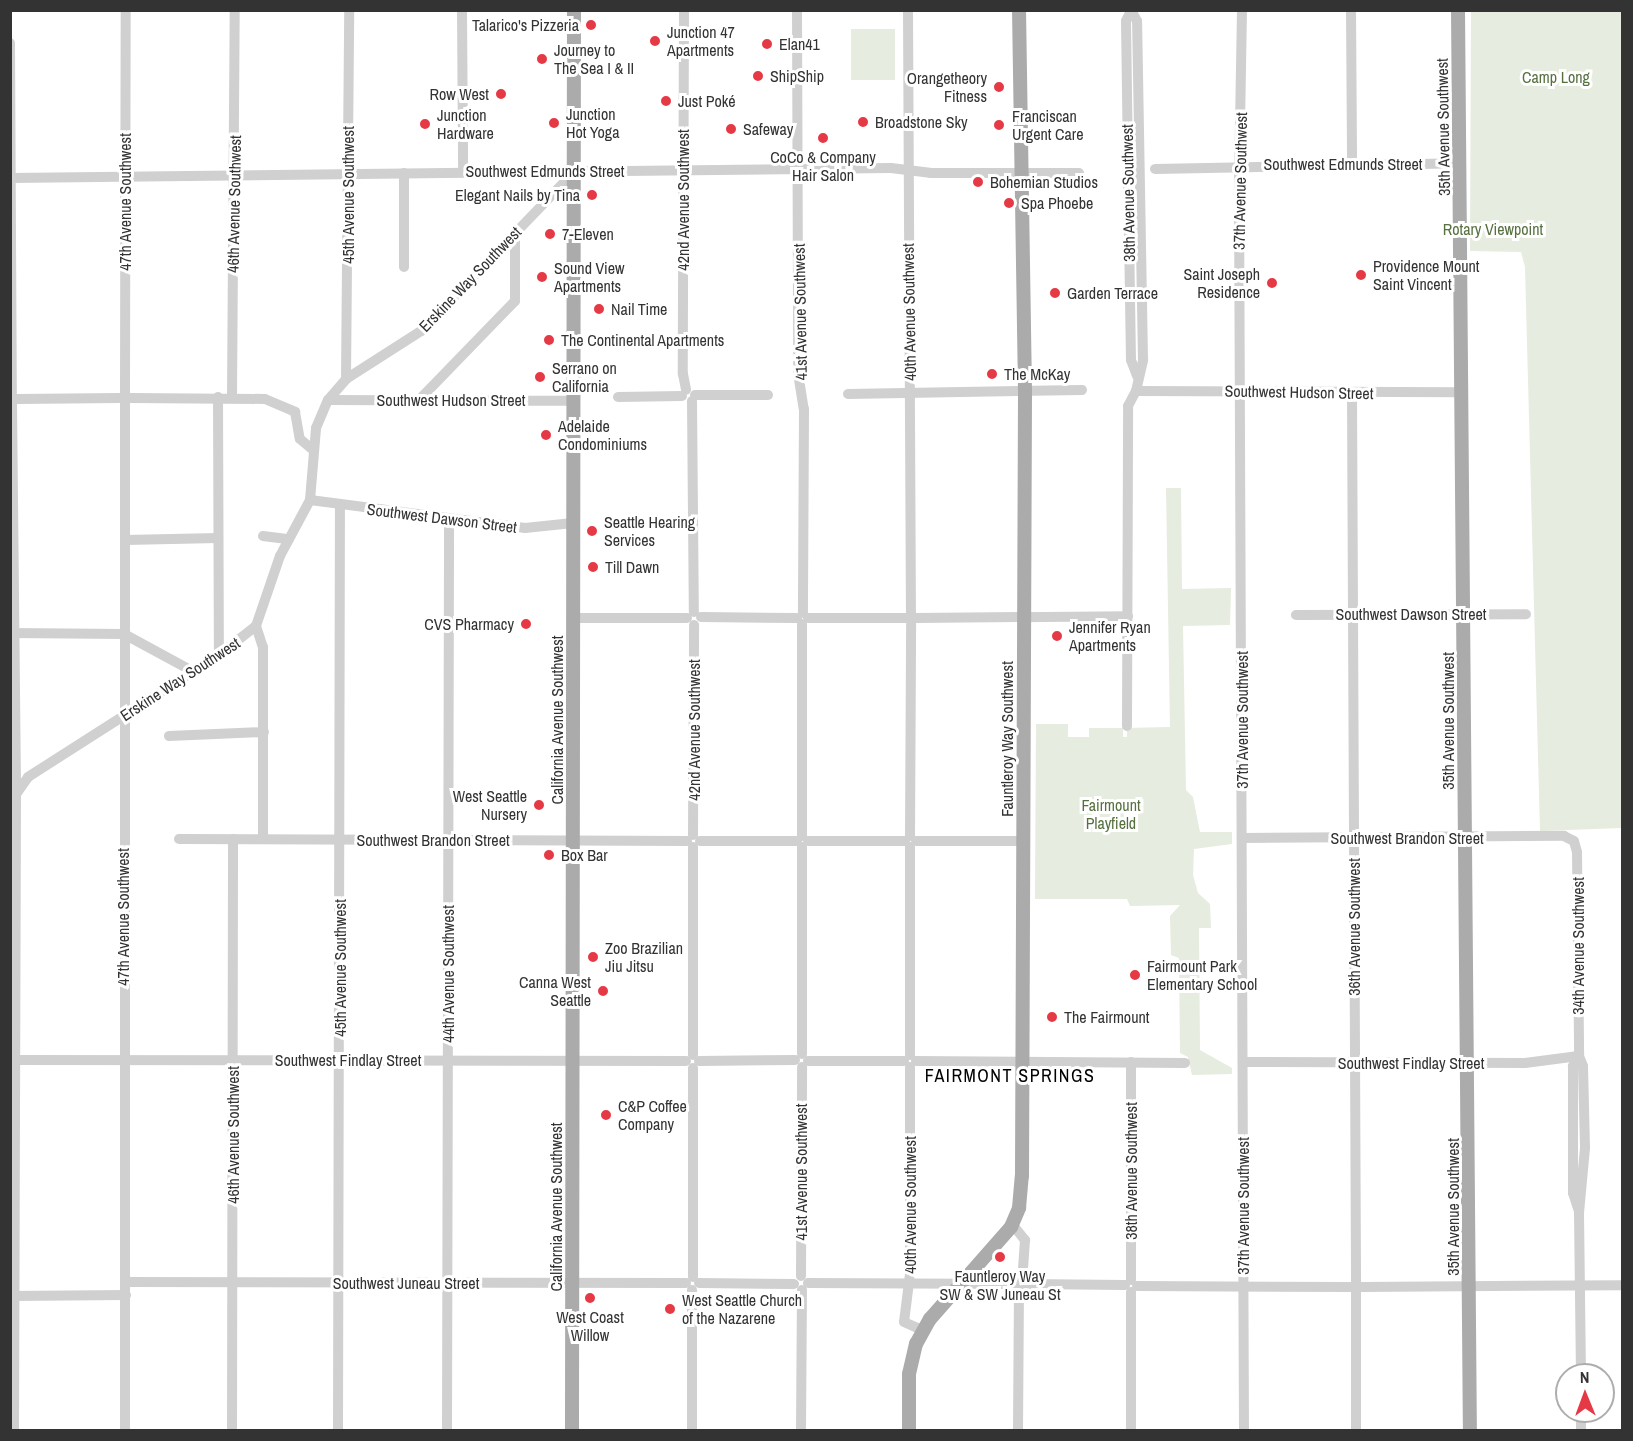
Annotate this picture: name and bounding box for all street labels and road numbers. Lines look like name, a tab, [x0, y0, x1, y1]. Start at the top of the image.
street label: 35th Avenue Southwest	[1432, 58, 1454, 196]
street label: 37th Avenue Southwest	[1229, 112, 1251, 250]
street label: 38th Avenue Southwest	[1117, 124, 1139, 262]
street label: 45th Avenue Southwest	[338, 126, 358, 264]
street label: 42nd Avenue Southwest	[673, 129, 693, 271]
street label: 47th Avenue Southwest	[115, 133, 135, 271]
street label: 46th Avenue Southwest	[223, 135, 245, 273]
street label: Southwest Edmunds Street	[1264, 154, 1422, 174]
street label: Southwest Edmunds Street	[466, 161, 624, 181]
street label: Erskine Way Southwest	[415, 222, 525, 336]
street label: 41st Avenue Southwest	[789, 243, 811, 381]
street label: 40th Avenue Southwest	[898, 243, 920, 381]
street label: Southwest Hudson Street	[1224, 381, 1374, 403]
street label: Southwest Hudson Street	[377, 390, 525, 410]
street label: Southwest Dawson Street	[366, 499, 518, 537]
street label: Southwest Dawson Street	[1336, 604, 1486, 624]
street label: Erskine Way Southwest	[117, 633, 243, 725]
street label: California Avenue Southwest	[547, 635, 567, 805]
street label: 37th Avenue Southwest	[1232, 651, 1252, 789]
street label: 35th Avenue Southwest	[1438, 652, 1458, 790]
street label: 42nd Avenue Southwest	[684, 659, 704, 801]
street label: Fauntleroy Way Southwest	[997, 661, 1017, 817]
street label: Southwest Brandon Street	[1330, 828, 1484, 848]
street label: Southwest Brandon Street	[356, 830, 510, 850]
street label: 47th Avenue Southwest	[113, 848, 133, 986]
street label: 36th Avenue Southwest	[1344, 858, 1364, 996]
street label: 34th Avenue Southwest	[1568, 877, 1588, 1015]
street label: 45th Avenue Southwest	[330, 899, 350, 1037]
street label: 44th Avenue Southwest	[438, 905, 458, 1043]
street label: Southwest Findlay Street	[275, 1050, 421, 1070]
street label: Southwest Findlay Street	[1338, 1053, 1484, 1073]
street label: 46th Avenue Southwest	[223, 1066, 243, 1204]
street label: 38th Avenue Southwest	[1121, 1102, 1141, 1240]
street label: 41st Avenue Southwest	[791, 1103, 811, 1241]
street label: California Avenue Southwest	[546, 1122, 566, 1292]
street label: 40th Avenue Southwest	[900, 1136, 920, 1274]
street label: 37th Avenue Southwest	[1233, 1137, 1253, 1275]
street label: 35th Avenue Southwest	[1443, 1138, 1463, 1276]
street label: Southwest Juneau Street	[333, 1273, 479, 1293]

